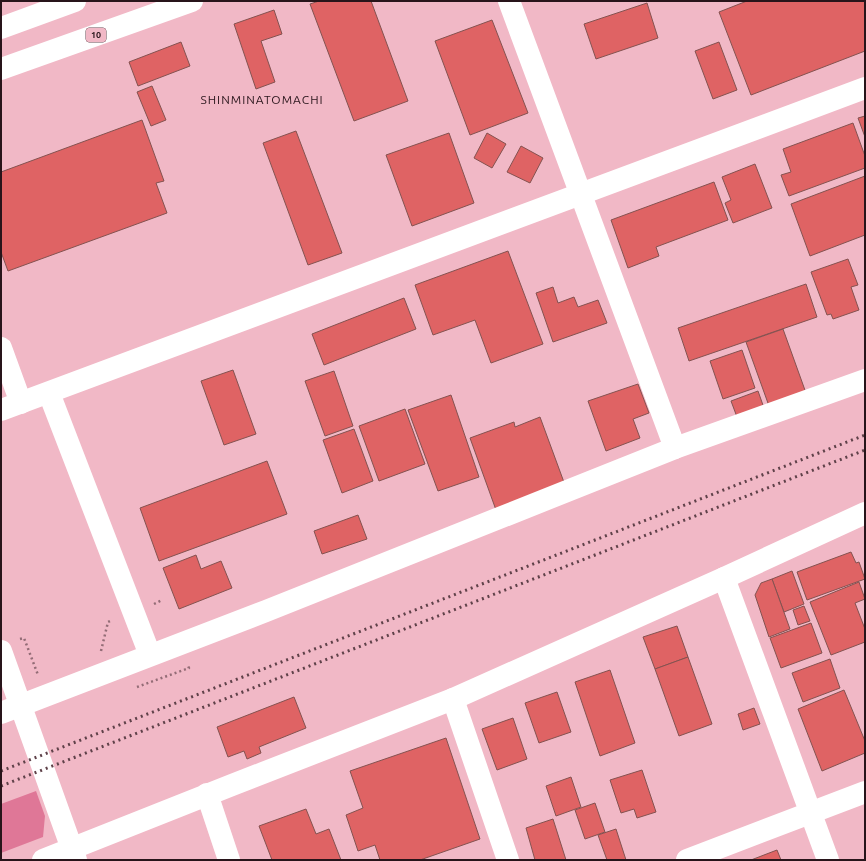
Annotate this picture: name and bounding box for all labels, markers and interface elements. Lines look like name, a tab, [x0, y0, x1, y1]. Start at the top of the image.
road number: 10	[86, 28, 106, 42]
district label: SHINMINATOMACHI	[200, 93, 324, 106]

